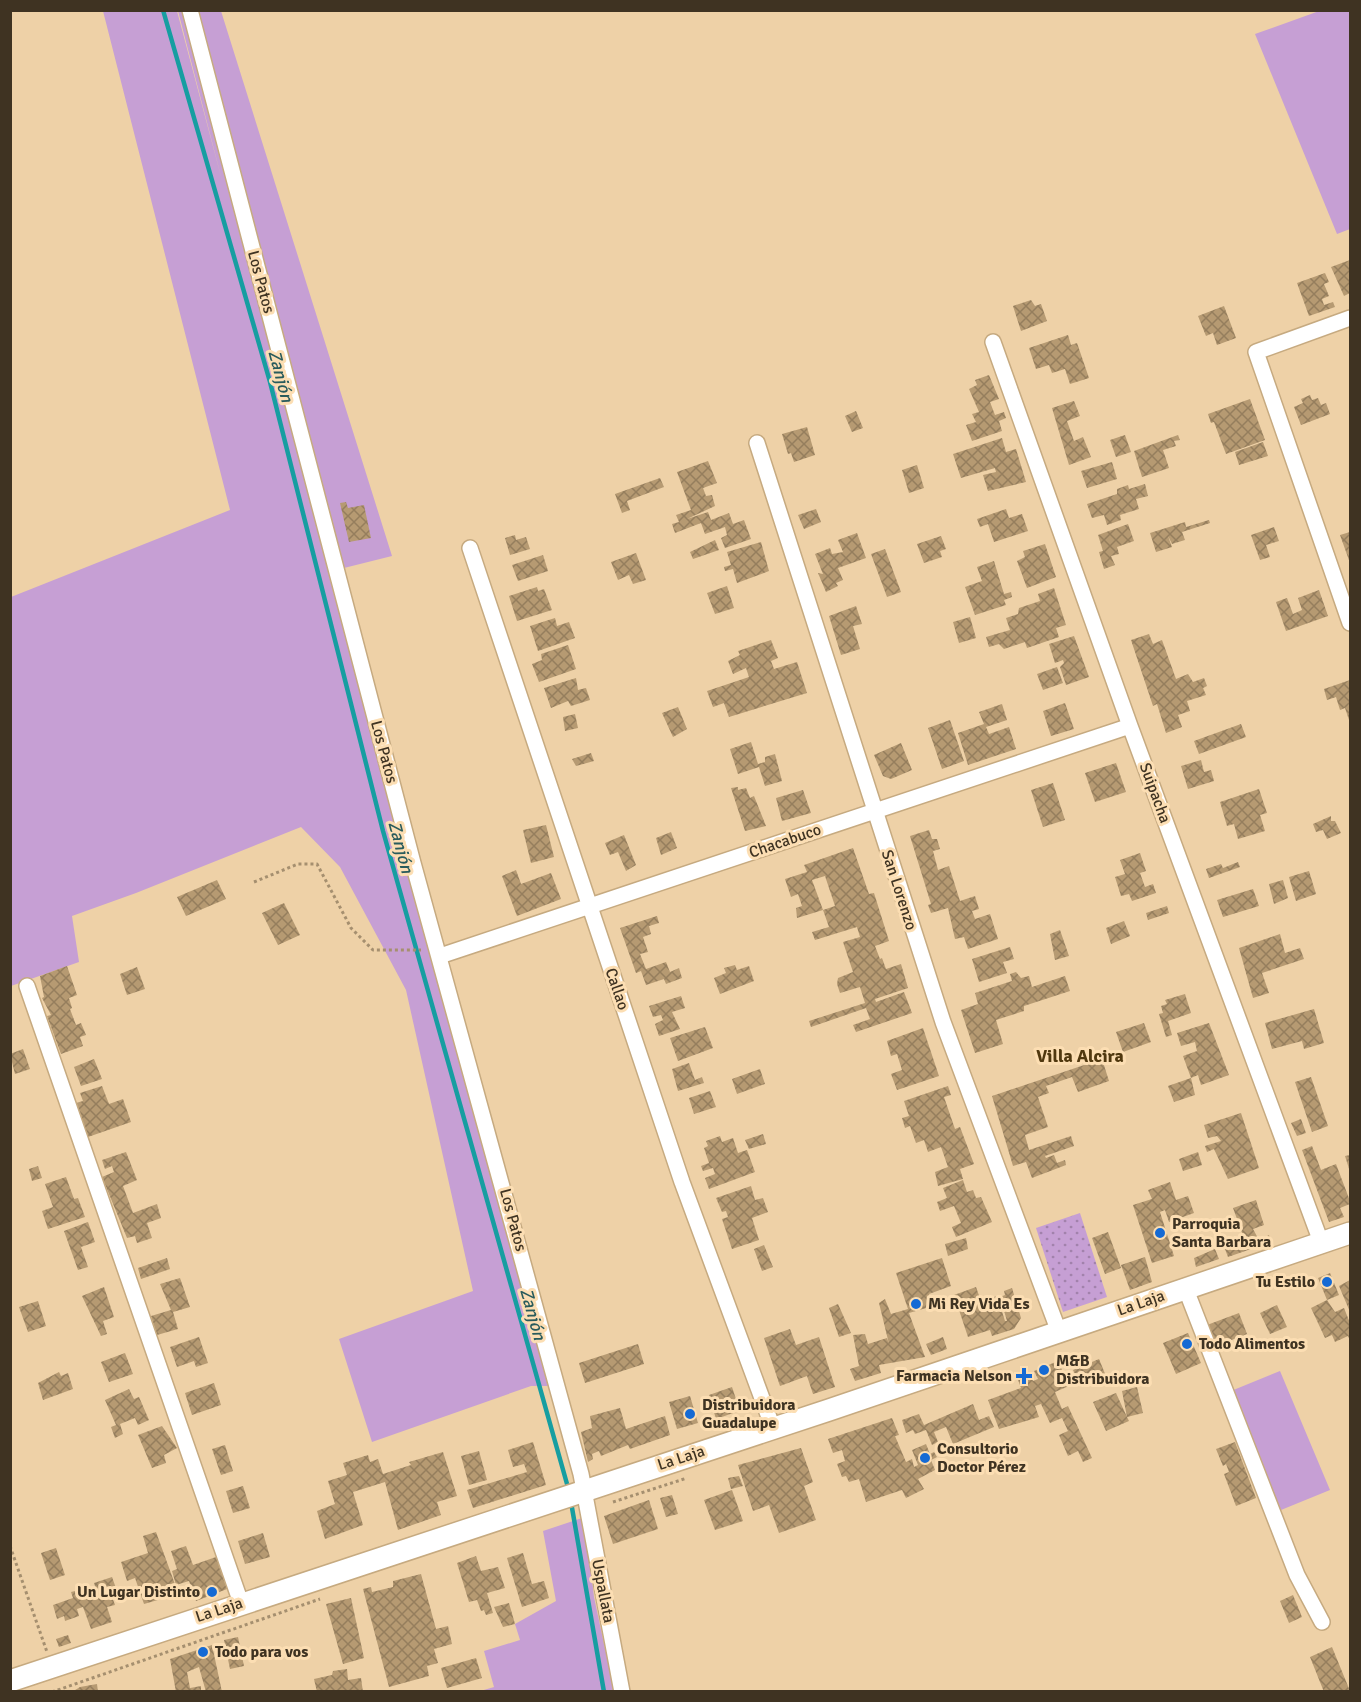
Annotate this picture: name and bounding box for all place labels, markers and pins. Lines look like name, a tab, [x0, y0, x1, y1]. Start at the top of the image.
place label: Parroquia Santa Barbara	[1172, 1214, 1271, 1252]
marker: Parroquia Santa Barbara	[1153, 1226, 1167, 1240]
place label: Tu Estilo	[1256, 1272, 1315, 1292]
marker: Tu Estilo	[1320, 1275, 1334, 1289]
place label: Mi Rey Vida Es	[928, 1294, 1030, 1314]
marker: Mi Rey Vida Es	[909, 1297, 923, 1311]
place label: Todo Alimentos	[1199, 1334, 1305, 1354]
marker: Todo Alimentos	[1180, 1337, 1194, 1351]
place label: M&B Distribuidora	[1056, 1351, 1149, 1389]
marker: M&B Distribuidora	[1037, 1363, 1051, 1377]
place label: Farmacia Nelson	[896, 1366, 1012, 1386]
marker: Farmacia Nelson	[1017, 1369, 1031, 1383]
place label: Distribuidora Guadalupe	[702, 1395, 795, 1433]
marker: Distribuidora Guadalupe	[683, 1407, 697, 1421]
place label: Consultorio Doctor Pérez	[937, 1439, 1026, 1477]
marker: Consultorio Doctor Pérez	[918, 1451, 932, 1465]
place label: Un Lugar Distinto	[77, 1582, 200, 1602]
marker: Un Lugar Distinto	[205, 1585, 219, 1599]
place label: Todo para vos	[215, 1642, 308, 1662]
marker: Todo para vos	[196, 1645, 210, 1659]

